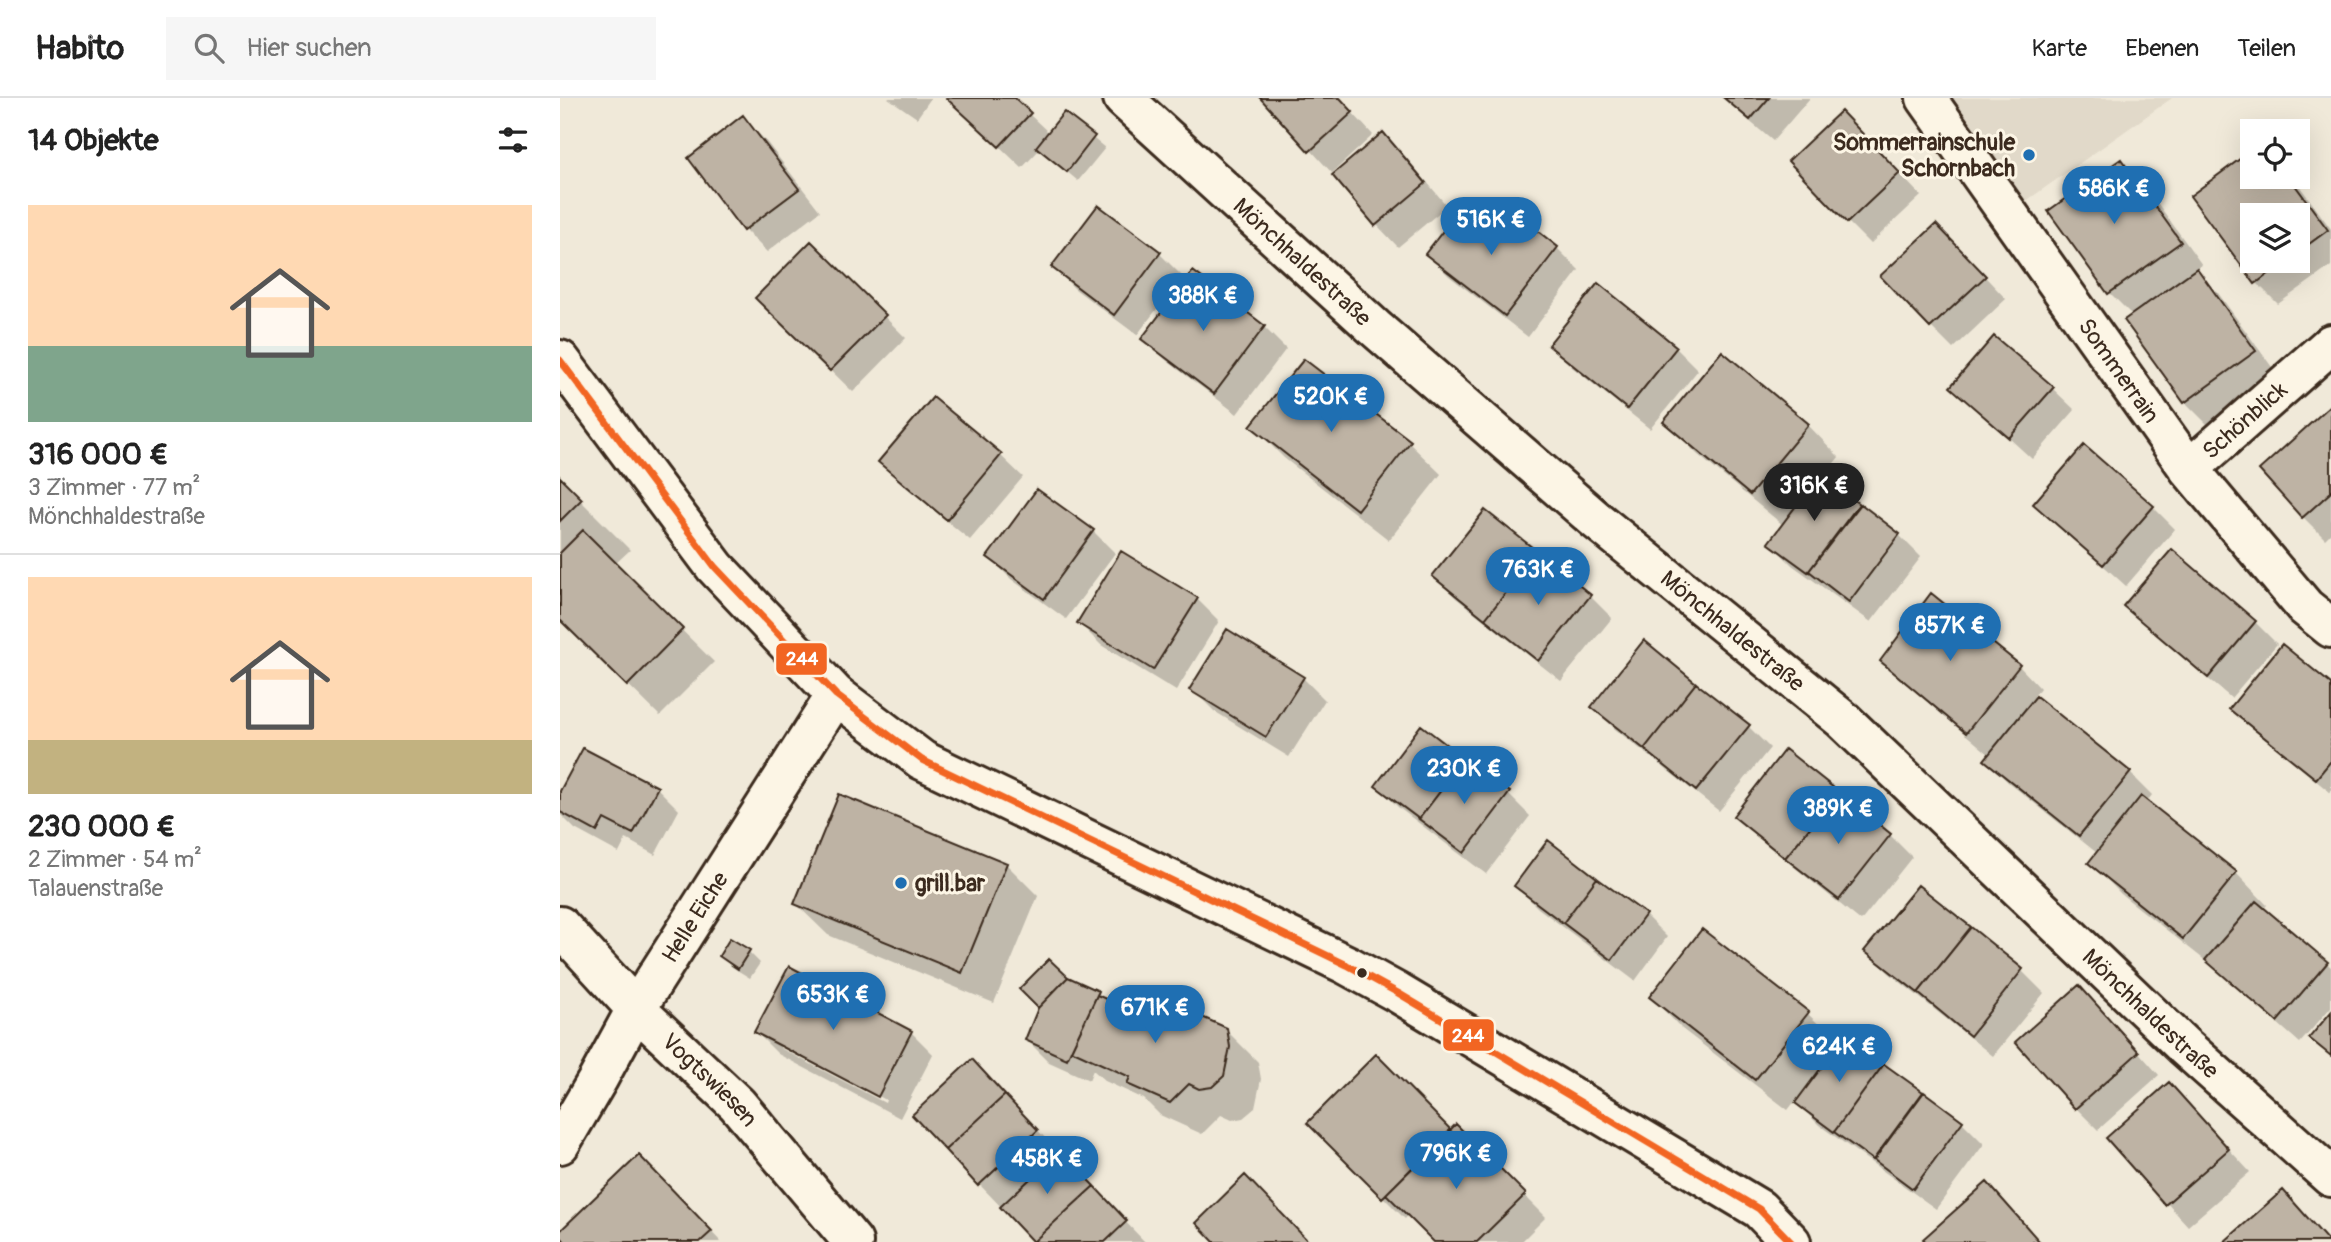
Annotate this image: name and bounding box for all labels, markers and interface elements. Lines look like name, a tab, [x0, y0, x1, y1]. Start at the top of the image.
search box	[166, 17, 656, 80]
text: Habito	[35, 28, 124, 69]
icon: search	[190, 29, 228, 67]
text: Hier suchen	[246, 32, 372, 64]
text: Karte	[2032, 34, 2087, 63]
text: Ebenen	[2125, 34, 2199, 63]
text: Teilen	[2237, 34, 2296, 63]
map controls	[2240, 119, 2310, 273]
button: locate	[2240, 119, 2310, 189]
icon: filters	[494, 121, 532, 159]
text: 14 Objekte	[28, 122, 159, 159]
place label: Sommerrainschule Schornbach	[1833, 128, 2016, 183]
marker: Sommerrainschule Schornbach	[2021, 147, 2037, 163]
pin: 586K €	[2057, 166, 2171, 226]
text: 586K €	[2078, 174, 2150, 203]
street label: Mönchhaldestraße	[1227, 192, 1378, 333]
pin: 516K €	[1434, 198, 1548, 257]
button: layers	[2240, 203, 2310, 273]
text: 516K €	[1457, 205, 1525, 234]
icon: home	[217, 250, 343, 376]
pin: 388K €	[1146, 274, 1260, 333]
text: 388K €	[1168, 281, 1238, 310]
street label: Sommerrain	[2072, 313, 2166, 429]
pin: 520K €	[1274, 374, 1388, 434]
street label: Schönblick	[2196, 375, 2294, 466]
text: 520K €	[1293, 382, 1369, 411]
text: 316 000 €	[28, 436, 168, 473]
pin: 316K €	[1757, 464, 1871, 523]
text: 316K €	[1779, 471, 1849, 500]
text: 3 Zimmer · 77 m²	[28, 473, 200, 502]
text: Mönchhaldestraße	[28, 502, 205, 531]
pin: 763K €	[1481, 547, 1595, 607]
text: 763K €	[1502, 555, 1574, 584]
street label: Mönchhaldestraße	[1655, 564, 1811, 699]
pin: 857K €	[1893, 603, 2007, 663]
text: 857K €	[1915, 611, 1985, 640]
icon: home	[217, 622, 343, 748]
line badge: 244	[775, 642, 828, 676]
text: 244	[786, 647, 818, 671]
pin: 230K €	[1407, 746, 1521, 806]
text: 230K €	[1427, 754, 1501, 783]
pin: 389K €	[1781, 786, 1895, 846]
text: 389K €	[1803, 794, 1873, 823]
text: 230 000 €	[28, 808, 175, 845]
text: 2 Zimmer · 54 m²	[28, 845, 202, 874]
street label: Helle Eiche	[655, 866, 735, 968]
place label: grill.bar	[915, 869, 986, 898]
text: Talauenstraße	[28, 874, 163, 903]
marker: grill.bar	[893, 875, 909, 891]
street label: Mönchhaldestraße	[2076, 943, 2225, 1086]
unlabelled marker	[1355, 966, 1369, 980]
pin: 653K €	[776, 972, 890, 1032]
text: 653K €	[797, 980, 869, 1009]
pin: 671K €	[1098, 986, 1212, 1045]
text: 671K €	[1121, 993, 1189, 1022]
line badge: 244	[1442, 1018, 1495, 1052]
text: 244	[1452, 1024, 1484, 1048]
pin: 624K €	[1782, 1024, 1896, 1084]
street label: Vogtswiesen	[656, 1027, 764, 1133]
text: 624K €	[1802, 1032, 1876, 1061]
pin: 796K €	[1399, 1132, 1513, 1191]
pin: 458K €	[990, 1136, 1104, 1196]
text: 796K €	[1420, 1139, 1492, 1168]
text: 458K €	[1011, 1144, 1083, 1173]

